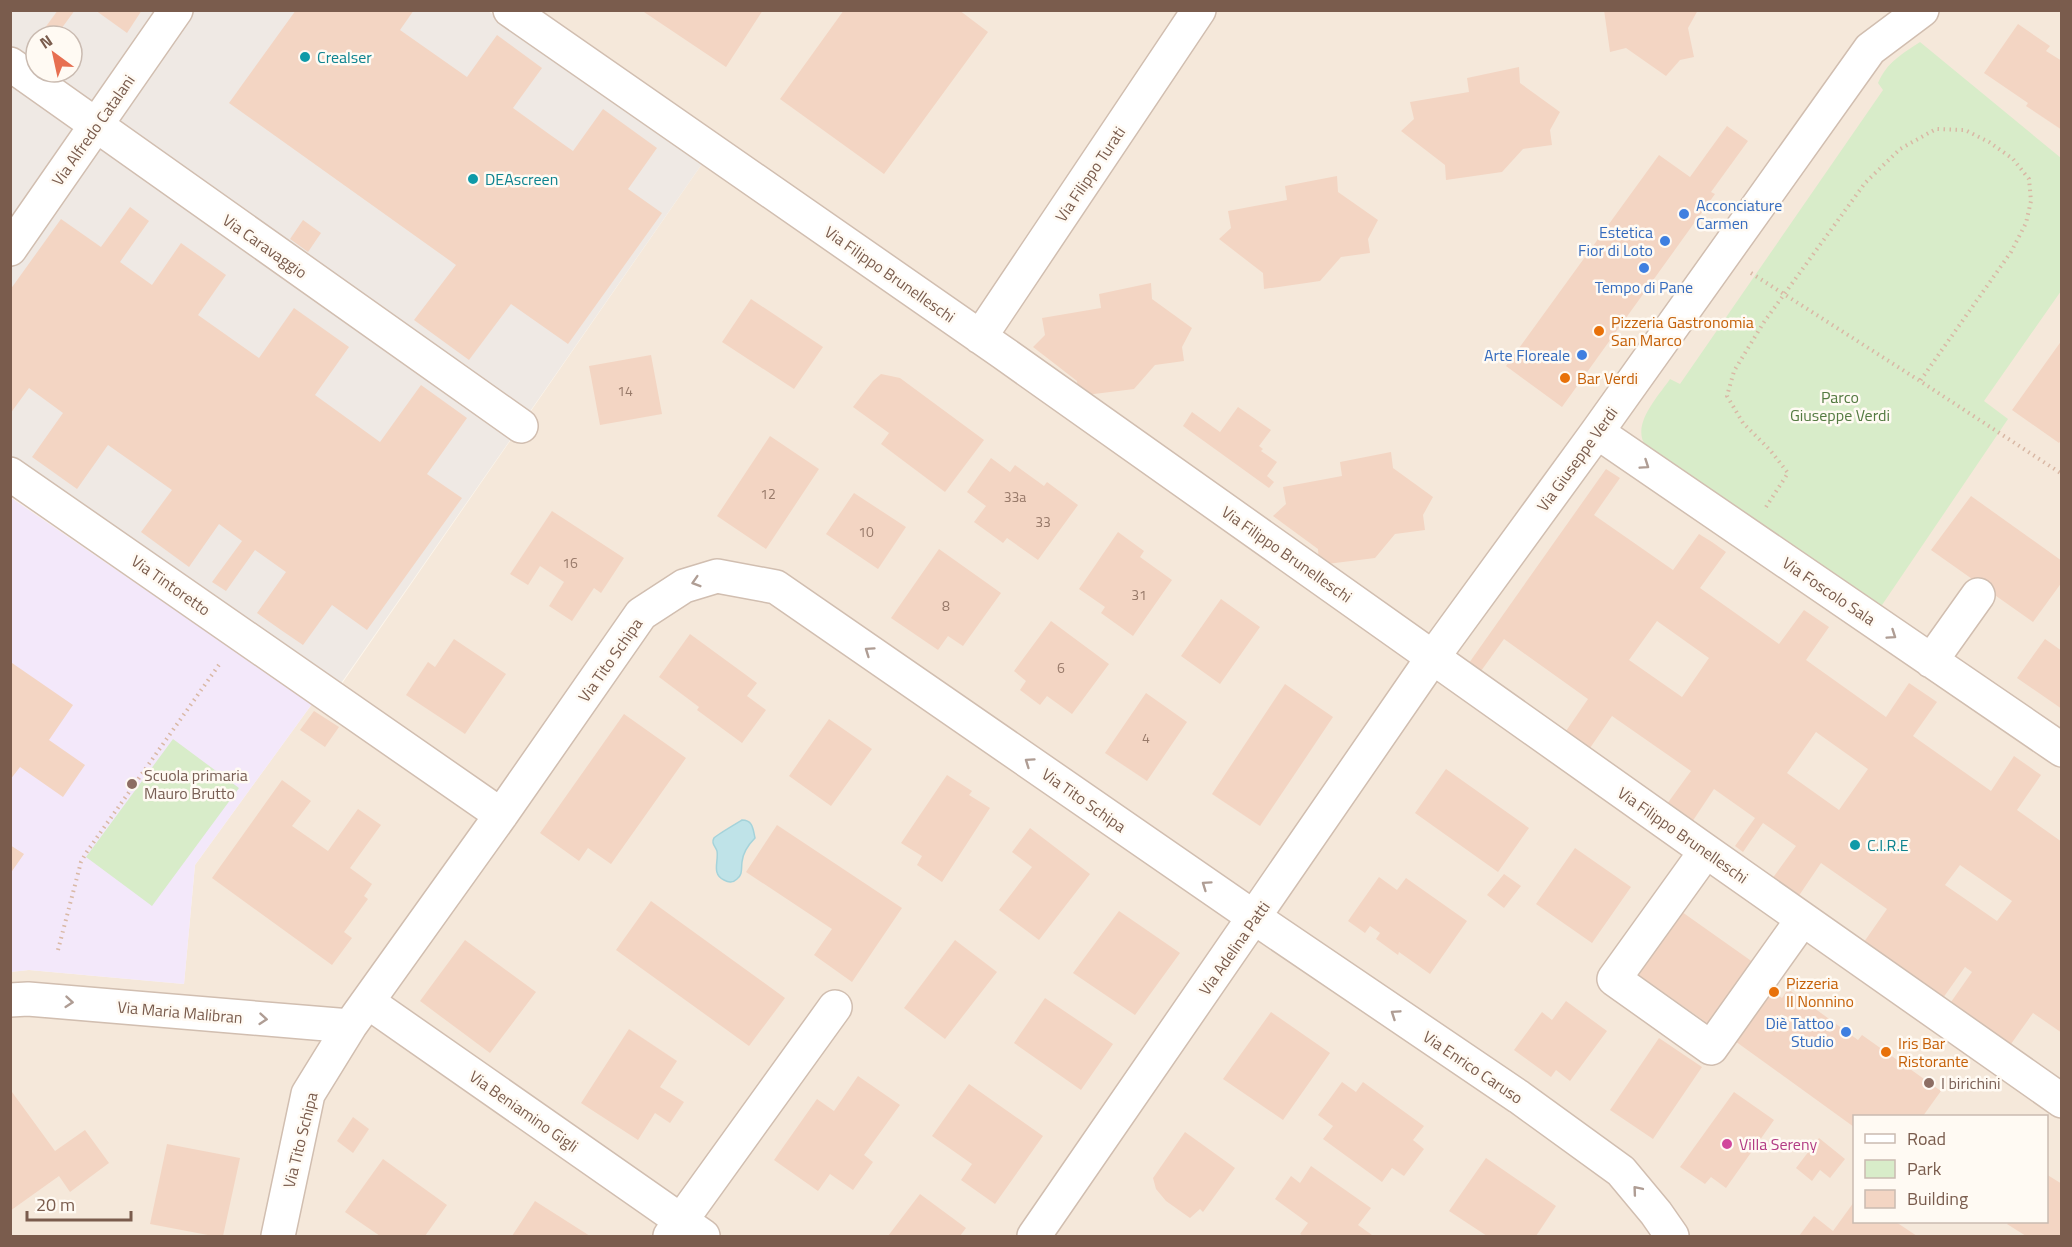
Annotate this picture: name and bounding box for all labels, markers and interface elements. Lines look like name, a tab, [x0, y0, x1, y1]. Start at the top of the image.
north arrow	[24, 24, 84, 84]
text: N	[35, 28, 57, 55]
place label: Crealser	[317, 45, 372, 69]
marker: Crealser	[298, 50, 312, 64]
street label: Via Alfredo Catalani	[46, 69, 140, 191]
street label: Via Filippo Turati	[1049, 121, 1131, 227]
place label: DEAscreen	[485, 167, 558, 191]
marker: DEAscreen	[466, 172, 480, 186]
place label: Acconciature Carmen	[1696, 193, 1782, 235]
marker: Acconciature Carmen	[1677, 207, 1691, 221]
street label: Via Caravaggio	[218, 208, 312, 284]
street label: Via Filippo Brunelleschi	[820, 220, 960, 328]
place label: Estetica Fior di Loto	[1578, 220, 1653, 262]
marker: Estetica Fior di Loto	[1658, 234, 1672, 248]
marker: Tempo di Pane	[1637, 261, 1651, 275]
place label: Tempo di Pane	[1595, 275, 1693, 299]
place label: Pizzeria Gastronomia San Marco	[1611, 310, 1754, 352]
marker: Pizzeria Gastronomia San Marco	[1592, 324, 1606, 338]
place label: Arte Floreale	[1484, 343, 1570, 367]
marker: Arte Floreale	[1575, 348, 1589, 362]
place label: Bar Verdi	[1577, 366, 1638, 390]
marker: Bar Verdi	[1558, 371, 1572, 385]
house number: 14	[617, 380, 633, 401]
park label: Parco Giuseppe Verdi	[1790, 385, 1890, 427]
street label: Via Giuseppe Verdi	[1531, 402, 1623, 516]
one-way arrow	[1638, 458, 1649, 469]
house number: 12	[760, 483, 776, 504]
house number: 33a	[1004, 486, 1026, 507]
street label: Via Filippo Brunelleschi	[1217, 500, 1357, 608]
house number: 33	[1035, 511, 1051, 532]
house number: 10	[858, 521, 874, 542]
street label: Via Tintoretto	[126, 549, 216, 621]
street label: Via Foscolo Sala	[1778, 551, 1880, 631]
house number: 16	[562, 552, 578, 573]
one-way arrow	[691, 575, 702, 587]
house number: 31	[1131, 584, 1147, 605]
house number: 8	[942, 595, 950, 616]
street label: Via Tito Schipa	[572, 613, 648, 707]
one-way arrow	[1886, 628, 1897, 639]
one-way arrow	[864, 647, 875, 658]
house number: 6	[1057, 657, 1065, 678]
house number: 4	[1142, 727, 1150, 748]
one-way arrow	[1024, 758, 1035, 769]
street label: Via Tito Schipa	[1037, 762, 1131, 838]
place label: Scuola primaria Mauro Brutto	[144, 763, 248, 805]
marker: Scuola primaria Mauro Brutto	[125, 777, 139, 791]
street label: Via Filippo Brunelleschi	[1613, 781, 1753, 889]
place label: C.I.R.E	[1867, 833, 1909, 857]
marker: C.I.R.E	[1848, 838, 1862, 852]
one-way arrow	[1202, 881, 1213, 892]
street label: Via Adelina Patti	[1193, 896, 1275, 1000]
place label: Pizzeria Il Nonnino	[1786, 971, 1854, 1013]
marker: Pizzeria Il Nonnino	[1767, 985, 1781, 999]
one-way arrow	[64, 995, 73, 1008]
street label: Via Maria Malibran	[116, 995, 244, 1029]
one-way arrow	[1391, 1010, 1402, 1021]
place label: Diè Tattoo Studio	[1765, 1011, 1834, 1053]
one-way arrow	[259, 1012, 268, 1025]
street label: Via Enrico Caruso	[1418, 1025, 1528, 1109]
marker: Diè Tattoo Studio	[1839, 1025, 1853, 1039]
place label: Iris Bar Ristorante	[1898, 1031, 1969, 1073]
marker: Iris Bar Ristorante	[1879, 1045, 1893, 1059]
street label: Via Beniamino Gigli	[464, 1064, 584, 1158]
place label: I birichini	[1941, 1071, 2001, 1095]
marker: I birichini	[1922, 1076, 1936, 1090]
street label: Via Tito Schipa	[276, 1090, 324, 1190]
legend	[1853, 1115, 2048, 1223]
text: Road	[1907, 1125, 1946, 1152]
place label: Villa Sereny	[1739, 1132, 1817, 1156]
marker: Villa Sereny	[1720, 1137, 1734, 1151]
text: Park	[1907, 1155, 1942, 1182]
scale bar	[27, 1184, 130, 1222]
text: Building	[1907, 1185, 1968, 1212]
one-way arrow	[1633, 1186, 1644, 1197]
text: 20 m	[36, 1191, 75, 1218]

